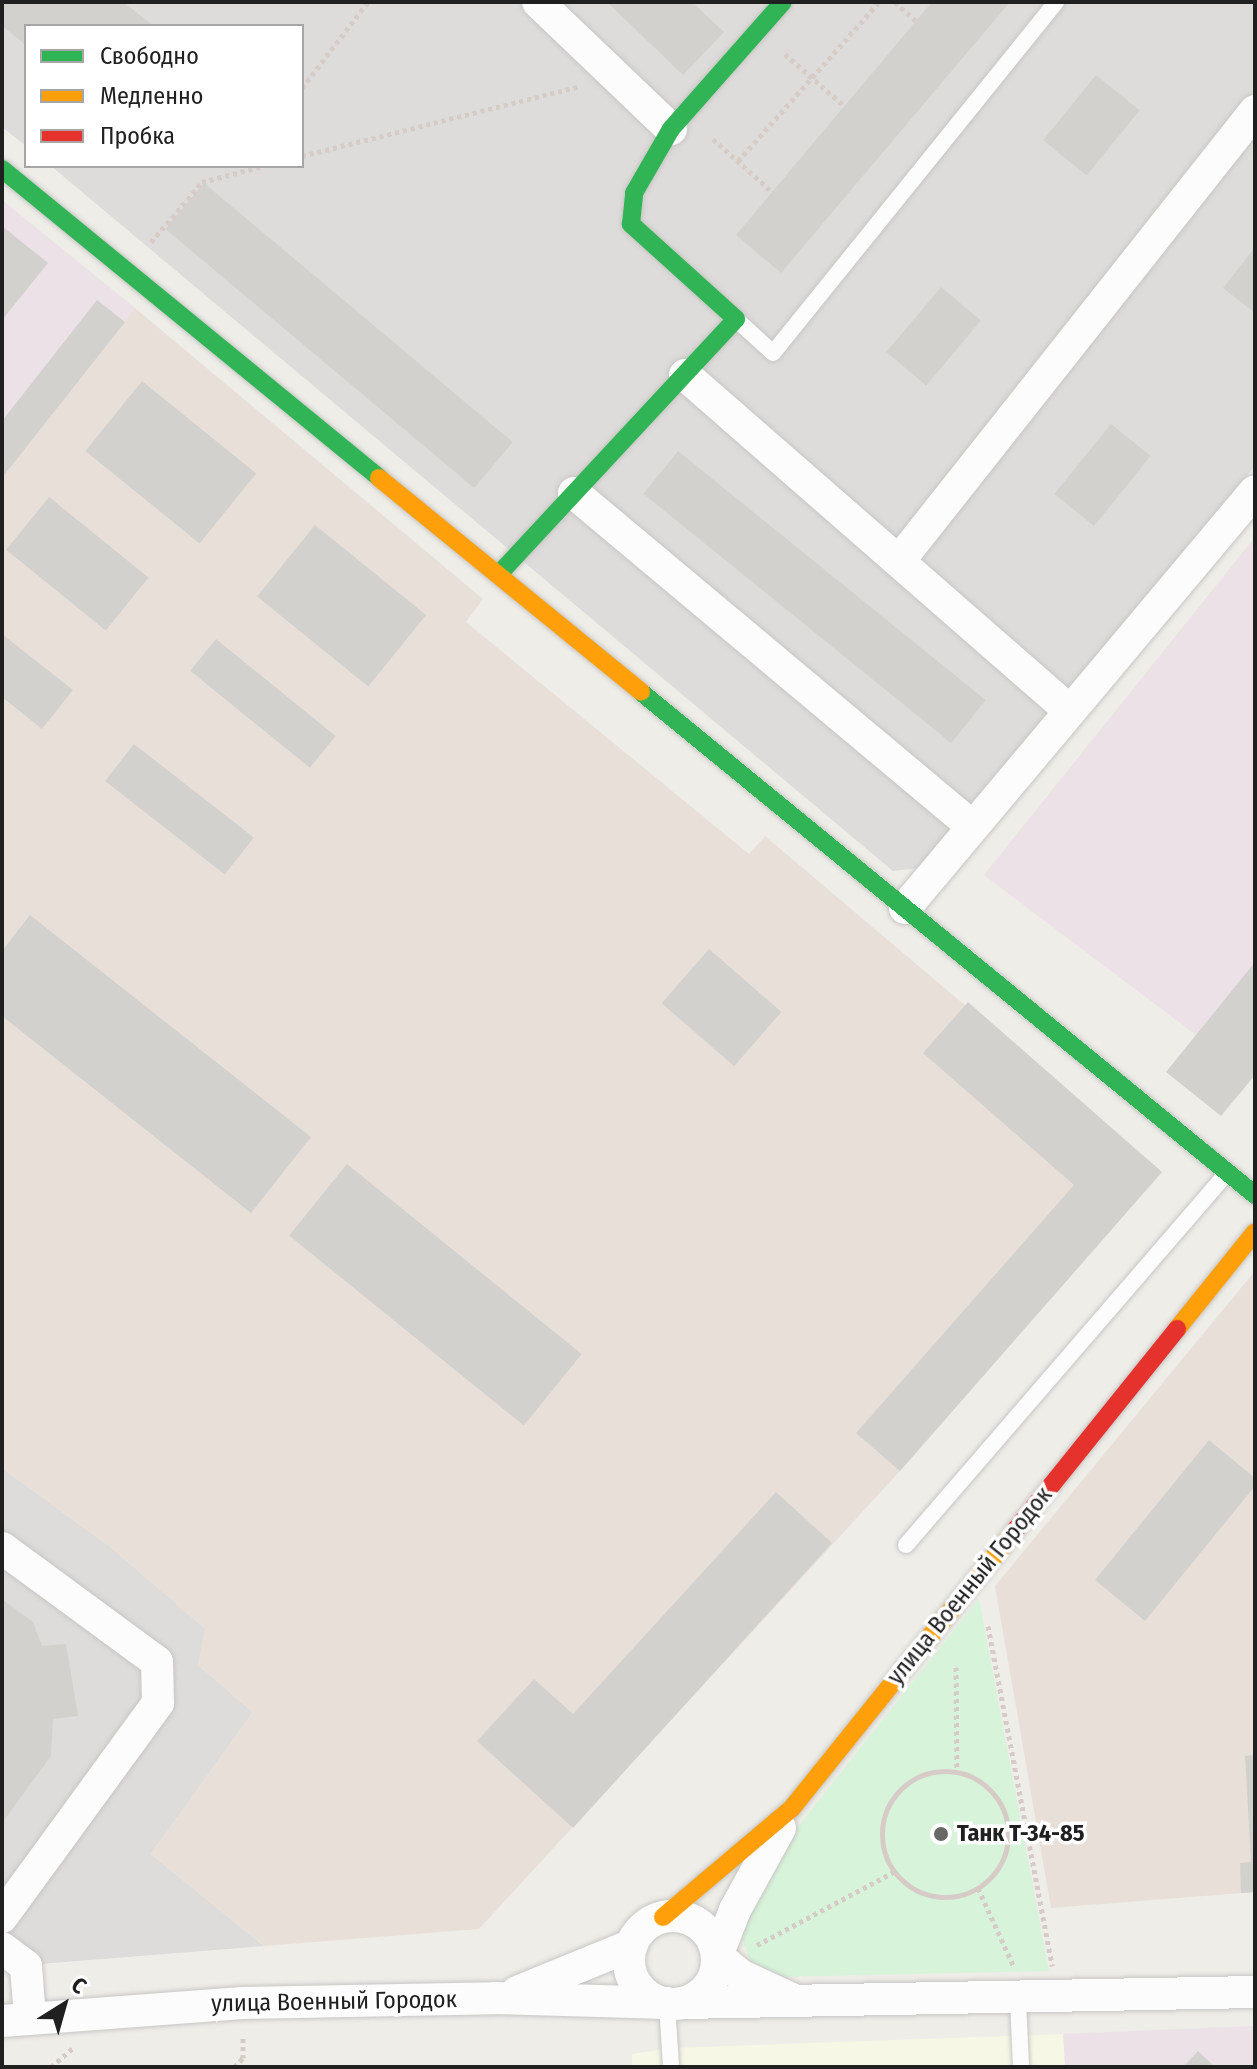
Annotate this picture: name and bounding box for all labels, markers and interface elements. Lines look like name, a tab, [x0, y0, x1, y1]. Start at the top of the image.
legend	[24, 24, 304, 168]
text: Свободно	[100, 42, 199, 70]
text: Медленно	[100, 82, 203, 110]
text: Пробка	[100, 122, 175, 150]
street label: улица Военный Городок	[881, 1481, 1059, 1691]
place label: Танк Т-34-85	[957, 1820, 1084, 1848]
marker: Танк Т-34-85	[932, 1825, 950, 1843]
north arrow	[24, 1965, 104, 2045]
text: С	[66, 1971, 91, 2000]
street label: улица Военный Городок	[211, 1985, 457, 2019]

